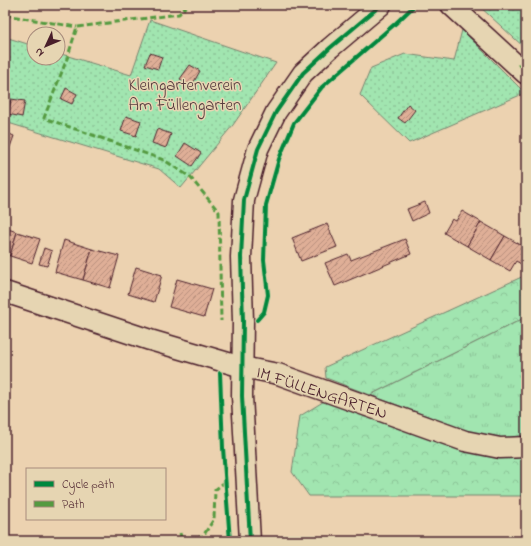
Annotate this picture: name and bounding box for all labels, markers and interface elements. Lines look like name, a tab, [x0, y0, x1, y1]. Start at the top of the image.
north arrow	[26, 26, 66, 66]
text: N	[31, 44, 48, 60]
park label: Kleingartenverein Am Füllengarten	[129, 73, 241, 120]
street label: IM FÜLLENGARTEN	[253, 360, 390, 426]
legend	[26, 468, 166, 520]
text: Cycle path	[62, 476, 114, 495]
text: Path	[62, 496, 85, 514]

